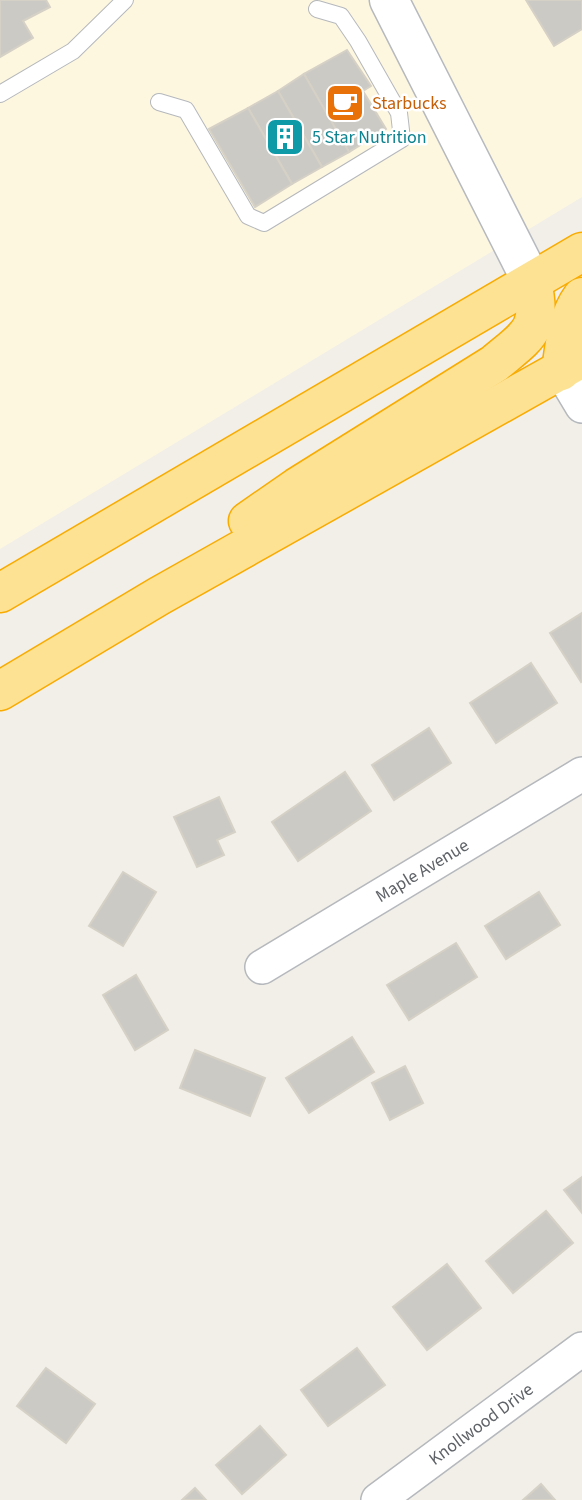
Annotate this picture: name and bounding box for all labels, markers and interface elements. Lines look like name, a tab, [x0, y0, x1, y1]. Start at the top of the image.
cafe icon: Starbucks	[324, 82, 366, 124]
place label: Starbucks	[372, 91, 447, 116]
building icon: 5 Star Nutrition	[264, 116, 306, 158]
place label: 5 Star Nutrition	[312, 125, 427, 150]
street label: Maple Avenue	[371, 833, 474, 908]
street label: Knollwood Drive	[423, 1377, 538, 1471]

